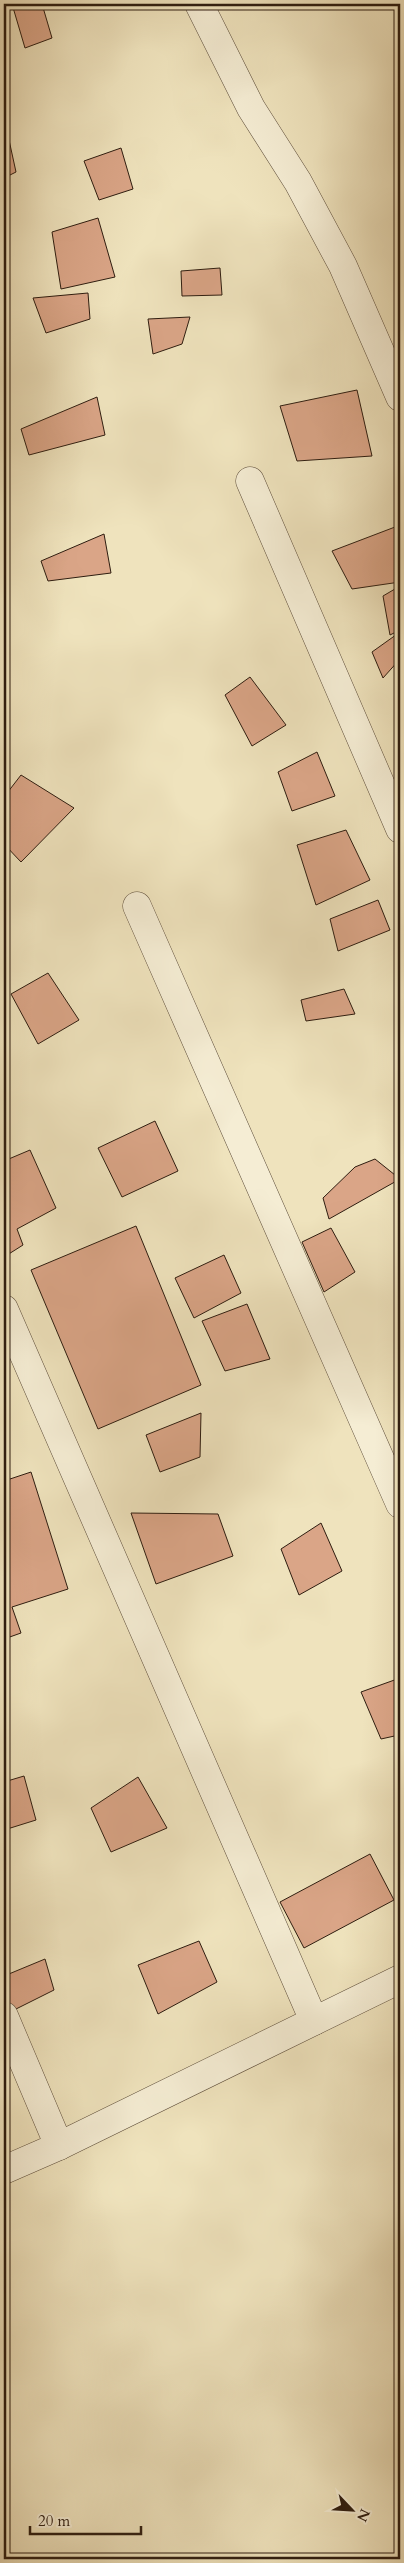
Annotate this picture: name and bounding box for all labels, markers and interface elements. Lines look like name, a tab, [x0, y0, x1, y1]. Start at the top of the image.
north arrow	[326, 2486, 376, 2536]
scale bar	[30, 2503, 141, 2535]
text: N	[352, 2506, 375, 2525]
text: 20 m	[38, 2511, 70, 2531]

